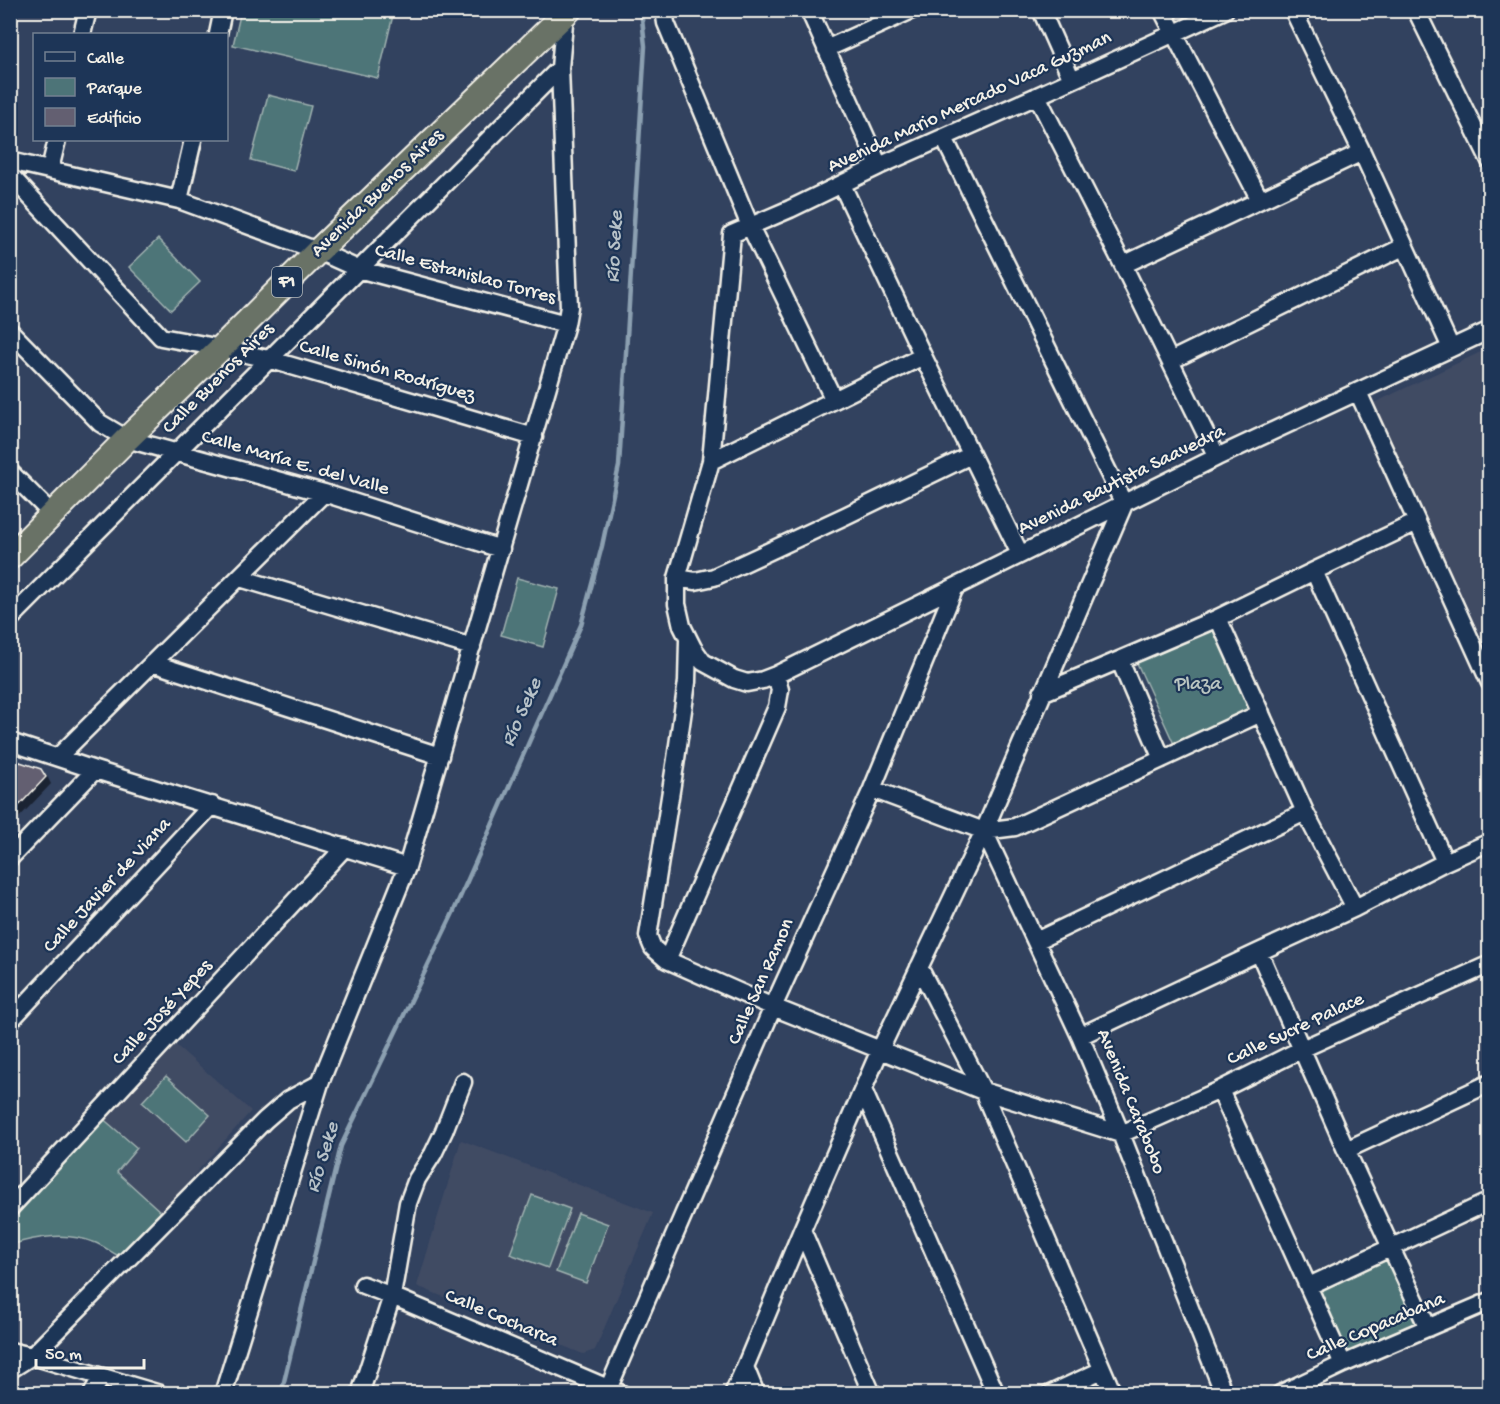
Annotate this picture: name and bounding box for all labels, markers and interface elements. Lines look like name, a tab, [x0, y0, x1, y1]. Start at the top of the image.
street label: Avenida Mario Mercado Vaca Guzman	[824, 27, 1116, 179]
legend	[33, 33, 228, 141]
text: Calle	[87, 49, 125, 70]
text: Parque	[86, 79, 143, 100]
text: Edificio	[87, 109, 141, 130]
street label: Avenida Buenos Aires	[307, 124, 449, 263]
water label: Río Seke	[602, 209, 630, 284]
street label: Calle Estanislao Torres	[372, 240, 559, 310]
road number: F1	[272, 267, 302, 297]
street label: Calle Buenos Aires	[158, 318, 280, 440]
street label: Calle Simón Rodríguez	[296, 336, 479, 408]
street label: Avenida Bautista Saavedra	[1015, 420, 1230, 541]
street label: Calle María E. del Valle	[199, 426, 392, 502]
water label: Río Seke	[497, 674, 550, 751]
park label: Plaza	[1174, 674, 1222, 697]
street label: Calle Javier de Viana	[39, 813, 177, 958]
street label: Calle San Ramon	[724, 915, 800, 1049]
street label: Calle José Yepes	[108, 955, 218, 1071]
street label: Calle Sucre Palace	[1224, 988, 1369, 1072]
street label: Avenida Carabobo	[1090, 1026, 1170, 1178]
water label: Río Seke	[301, 1119, 347, 1196]
street label: Calle Cocharca	[441, 1285, 562, 1354]
street label: Calle Copacabana	[1303, 1288, 1449, 1368]
scale bar	[36, 1332, 144, 1370]
text: 50 m	[45, 1345, 82, 1366]

